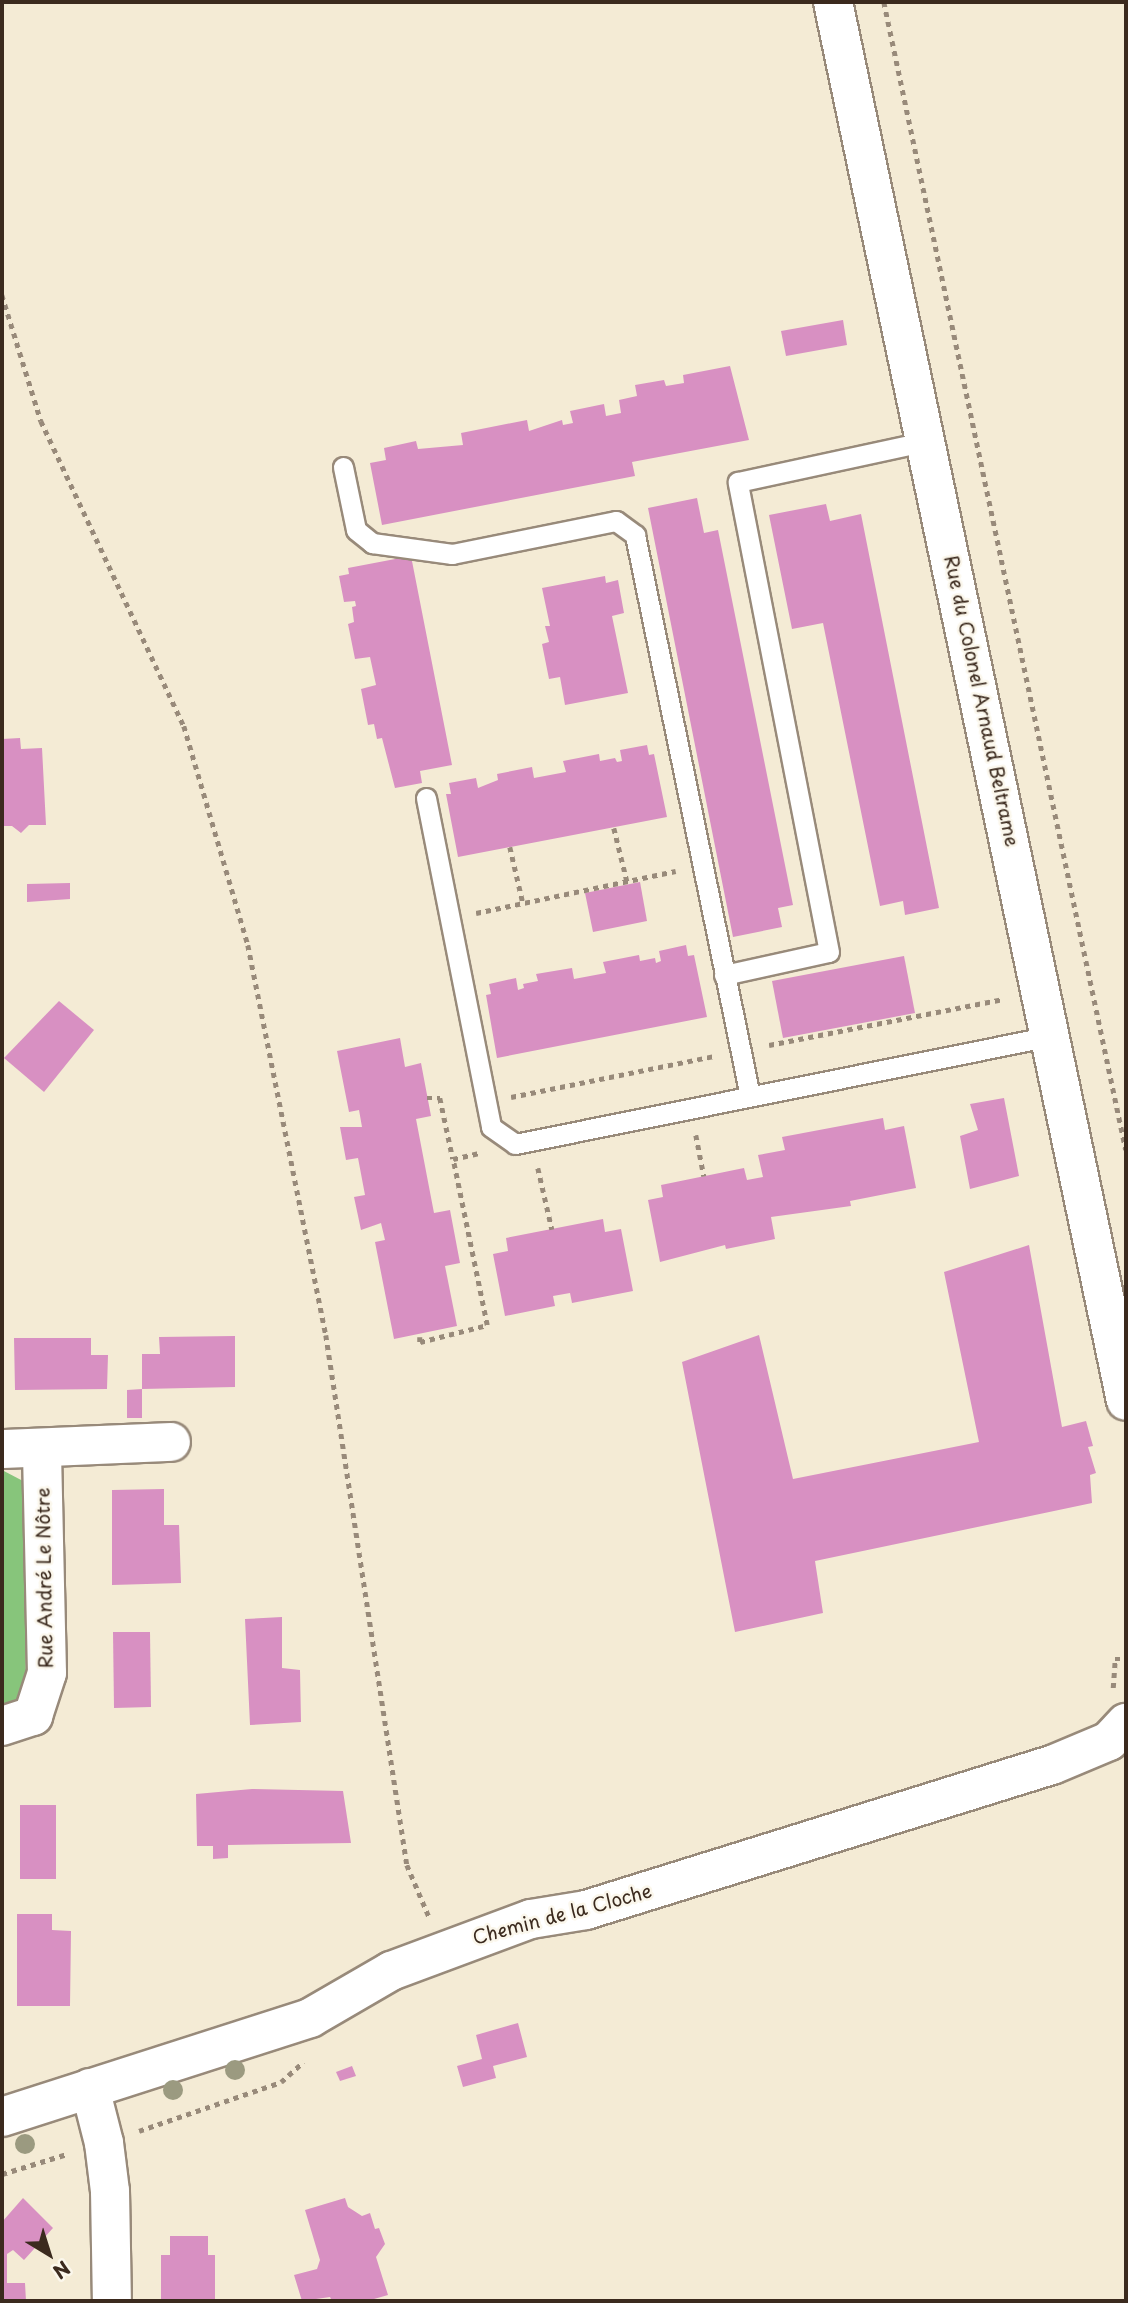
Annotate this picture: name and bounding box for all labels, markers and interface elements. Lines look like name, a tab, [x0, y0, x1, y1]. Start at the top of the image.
street label: Rue du Colonel Arnaud Beltrame	[939, 551, 1025, 851]
street label: Rue André Le Nôtre	[31, 1486, 57, 1670]
street label: Chemin de la Cloche	[469, 1879, 655, 1949]
north arrow	[14, 2219, 84, 2289]
text: N	[47, 2255, 76, 2286]

